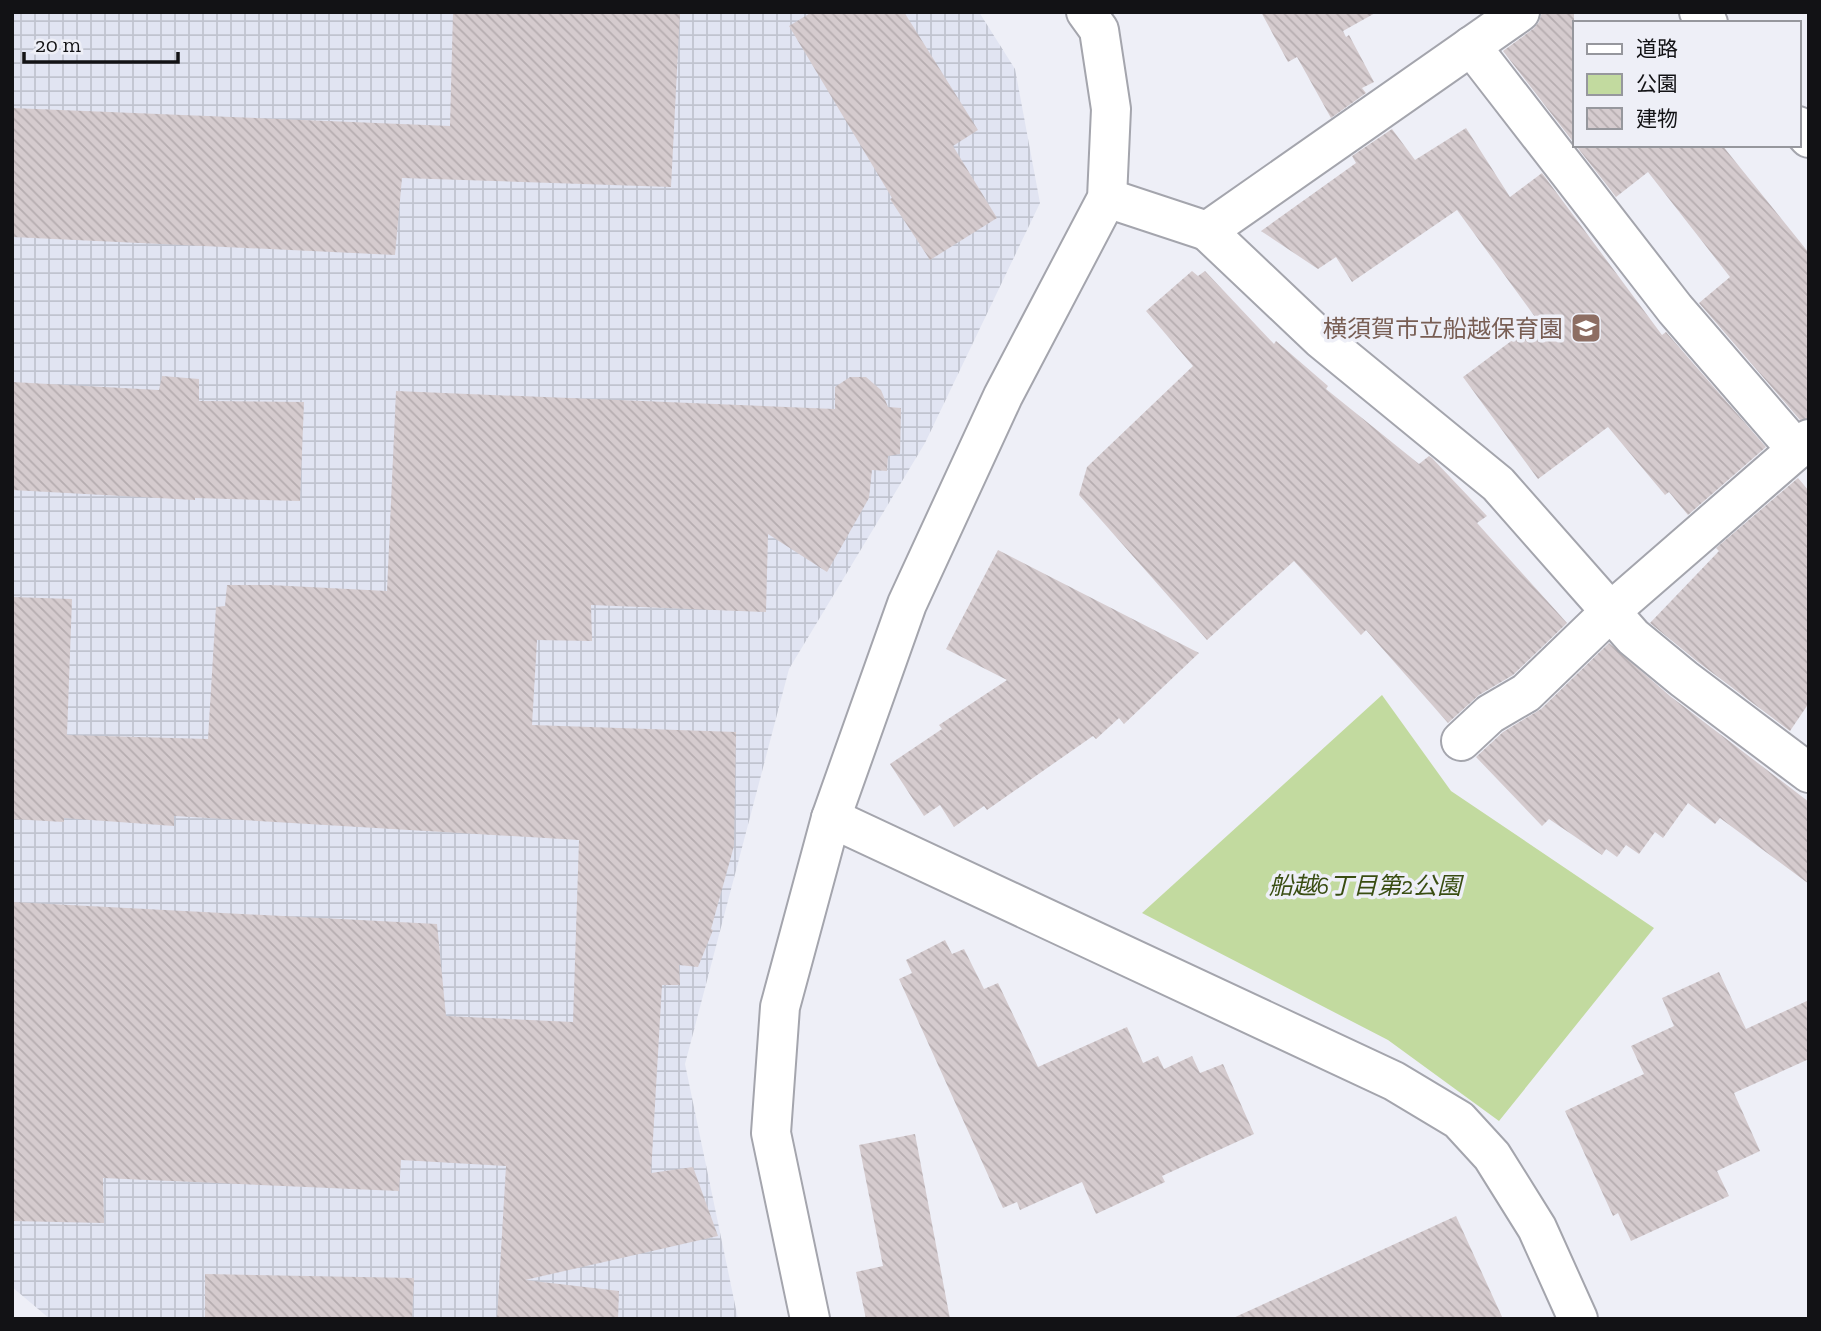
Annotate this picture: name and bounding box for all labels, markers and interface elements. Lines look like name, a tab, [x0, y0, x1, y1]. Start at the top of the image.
scale bar	[24, 21, 178, 65]
legend	[1573, 21, 1800, 147]
text: 20 m	[35, 32, 81, 57]
text: 道路	[1636, 36, 1678, 61]
text: 公園	[1636, 71, 1678, 96]
text: 建物	[1636, 106, 1678, 131]
school or university icon: 横須賀市立船越保育園	[1569, 311, 1603, 345]
place label: 横須賀市立船越保育園	[1323, 314, 1563, 343]
park label: 船越6丁目第2公園	[1269, 871, 1464, 900]

